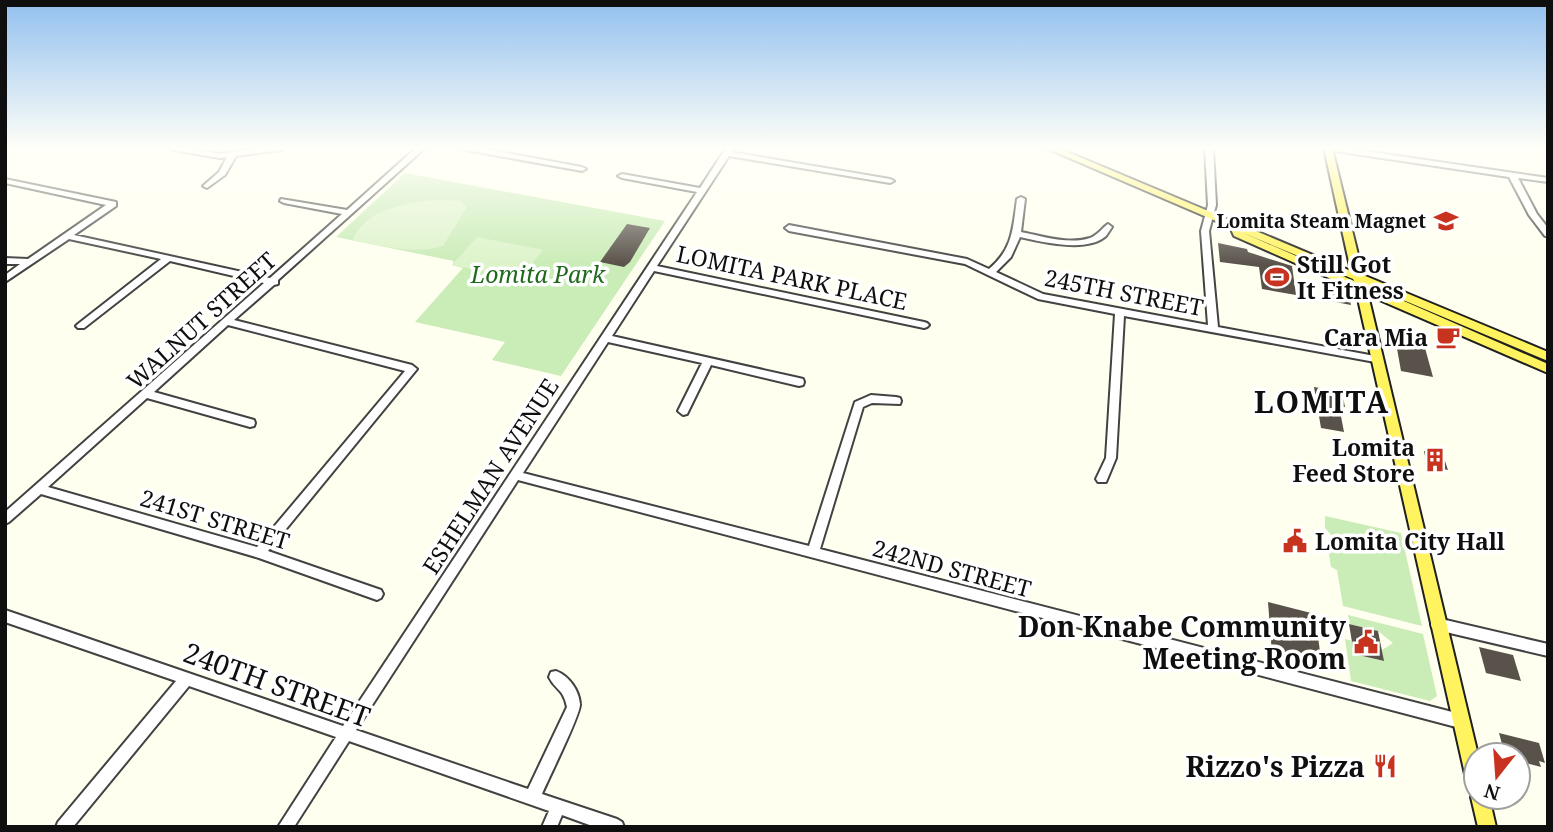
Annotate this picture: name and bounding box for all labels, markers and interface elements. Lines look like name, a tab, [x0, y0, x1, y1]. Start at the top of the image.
school or university icon: Lomita Steam Magnet	[1432, 207, 1460, 235]
place label: Lomita Steam Magnet	[1216, 208, 1426, 234]
street label: LOMITA PARK PLACE	[674, 237, 910, 317]
street label: WALNUT STREET	[119, 244, 283, 396]
place label: Still Got It Fitness	[1297, 248, 1404, 306]
park label: Lomita Park	[470, 258, 606, 290]
street label: 245TH STREET	[1042, 261, 1206, 323]
sports icon: Still Got It Fitness	[1263, 263, 1291, 291]
place label: Cara Mia	[1324, 321, 1428, 353]
cafe icon: Cara Mia	[1434, 323, 1462, 351]
street label: ESHELMAN AVENUE	[415, 372, 565, 580]
district label: LOMITA	[1254, 381, 1390, 422]
place label: Lomita Feed Store	[1292, 431, 1415, 489]
building icon: Lomita Feed Store	[1421, 446, 1449, 474]
street label: 241ST STREET	[136, 481, 294, 557]
place label: Lomita City Hall	[1315, 525, 1505, 557]
public building icon: Lomita City Hall	[1281, 527, 1309, 555]
street label: 242ND STREET	[869, 531, 1035, 605]
place label: Don Knabe Community Meeting Room	[1018, 607, 1347, 677]
public building icon: Don Knabe Community Meeting Room	[1352, 628, 1380, 656]
street label: 240TH STREET	[178, 633, 376, 735]
north arrow	[1462, 741, 1532, 811]
place label: Rizzo's Pizza	[1185, 747, 1365, 785]
restaurant icon: Rizzo's Pizza	[1371, 752, 1399, 780]
text: N	[1481, 778, 1503, 807]

